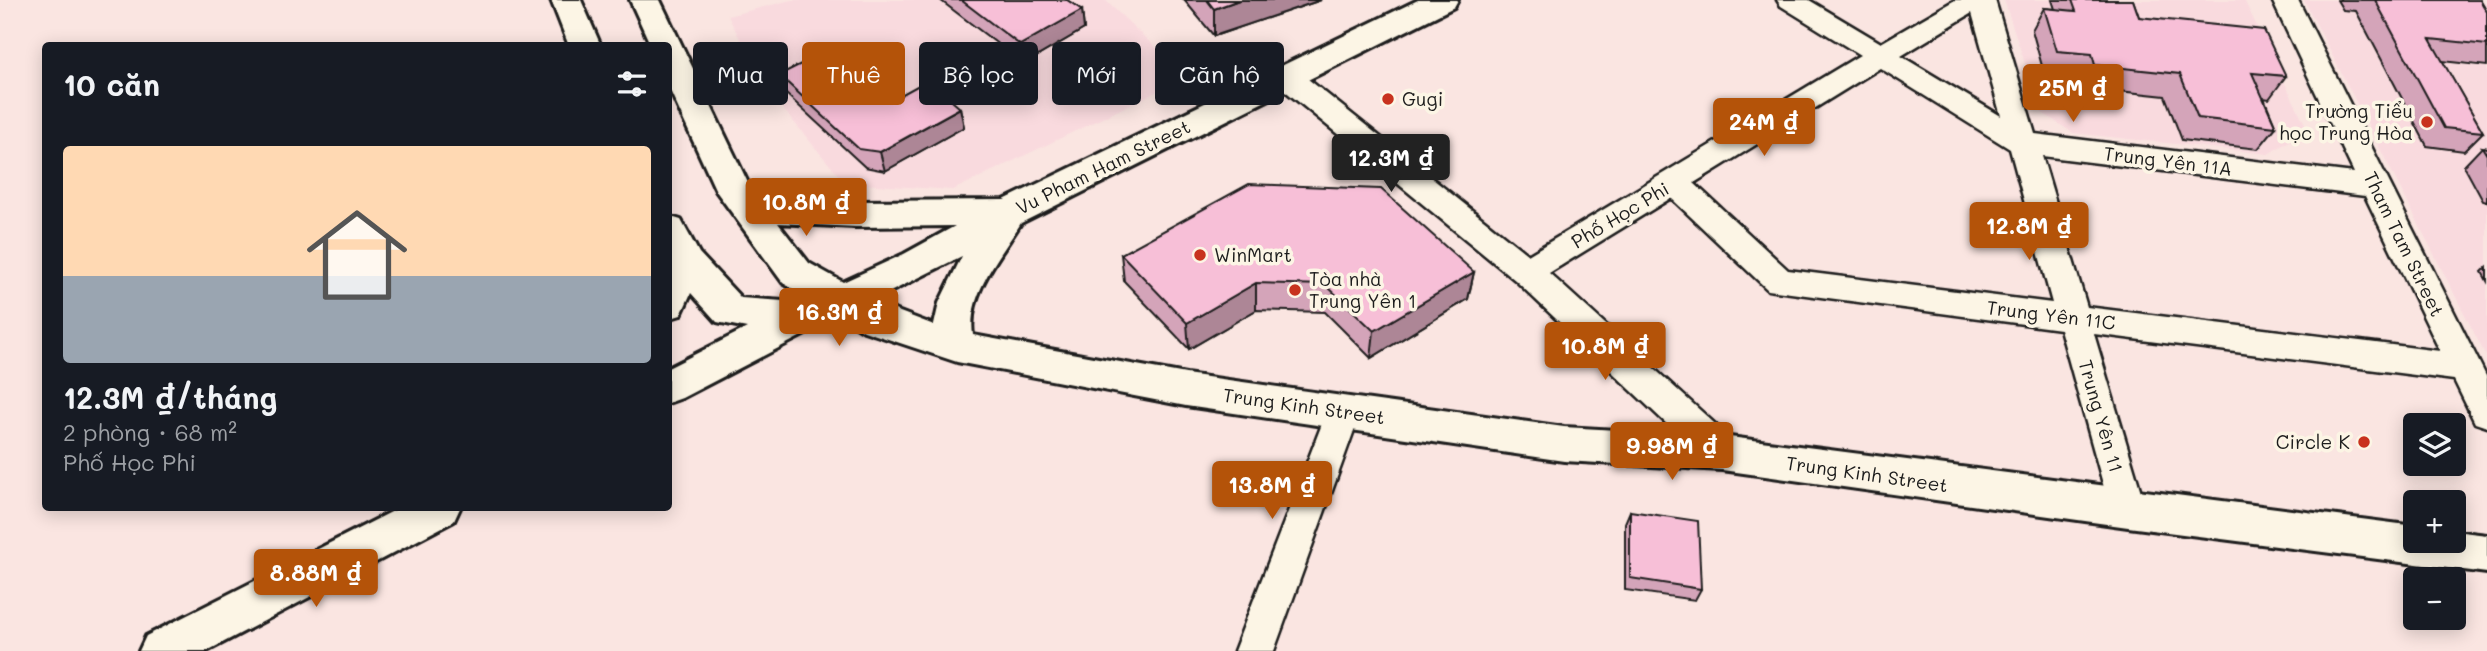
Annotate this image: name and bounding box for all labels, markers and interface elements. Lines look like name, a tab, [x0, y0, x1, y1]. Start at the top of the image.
chip: Mua	[693, 42, 788, 105]
chip: Thuê	[802, 42, 905, 105]
chip: Bộ lọc	[919, 42, 1038, 105]
chip: Mới	[1052, 42, 1141, 105]
chip: Căn hộ	[1155, 42, 1284, 105]
text: 10 căn	[63, 64, 160, 104]
pin: 25M ₫	[2024, 64, 2122, 124]
icon: filters	[613, 65, 651, 103]
text: 25M ₫	[2039, 72, 2107, 102]
place label: Gugi	[1402, 86, 1443, 111]
marker: Gugi	[1380, 91, 1396, 107]
place label: Trường Tiểu học Trung Hòa	[2279, 98, 2413, 145]
pin: 24M ₫	[1715, 99, 1813, 158]
text: 24M ₫	[1729, 106, 1799, 136]
street label: Vu Pham Ham Street	[1011, 113, 1194, 220]
marker: Trường Tiểu học Trung Hòa	[2419, 114, 2435, 130]
pin: 12.3M ₫	[1326, 134, 1456, 194]
street label: Trung Yên 11A	[2102, 140, 2234, 181]
text: 12.3M ₫	[1348, 142, 1434, 172]
street label: Tham Tam Street	[2358, 167, 2450, 320]
street label: Phố Học Phi	[1566, 176, 1673, 254]
pin: 10.8M ₫	[741, 178, 871, 238]
text: 10.8M ₫	[762, 186, 850, 216]
icon: home	[294, 192, 420, 318]
pin: 12.8M ₫	[1964, 202, 2094, 262]
text: 12.8M ₫	[1986, 210, 2072, 240]
place label: WinMart	[1214, 242, 1292, 267]
marker: WinMart	[1192, 247, 1208, 263]
place label: Tòa nhà Trung Yên 1	[1309, 266, 1416, 313]
marker: Tòa nhà Trung Yên 1	[1287, 282, 1303, 298]
pin: 16.3M ₫	[774, 288, 904, 348]
street label: Trung Yên 11C	[1985, 294, 2117, 335]
text: 16.3M ₫	[795, 296, 883, 326]
pin: 10.8M ₫	[1540, 322, 1670, 382]
text: 10.8M ₫	[1561, 330, 1649, 360]
street label: Trung Yên 11	[2073, 357, 2129, 475]
text: 12.3M ₫/tháng	[63, 377, 277, 417]
street label: Trung Kinh Street	[1221, 382, 1387, 429]
map controls	[2403, 413, 2466, 630]
button: layers	[2403, 413, 2466, 476]
text: 2 phòng · 68 m²	[63, 417, 237, 447]
pin: 9.98M ₫	[1607, 422, 1737, 482]
place label: Circle K	[2276, 429, 2350, 454]
text: 9.98M ₫	[1626, 430, 1718, 460]
marker: Circle K	[2356, 434, 2372, 450]
text: Phố Học Phi	[63, 447, 196, 477]
street label: Trung Kinh Street	[1784, 450, 1950, 497]
pin: 13.8M ₫	[1207, 462, 1337, 521]
text: 13.8M ₫	[1228, 469, 1316, 499]
button: +	[2403, 490, 2466, 553]
pin: 8.88M ₫	[251, 550, 381, 609]
text: 8.88M ₫	[270, 557, 362, 587]
button: −	[2403, 567, 2466, 630]

